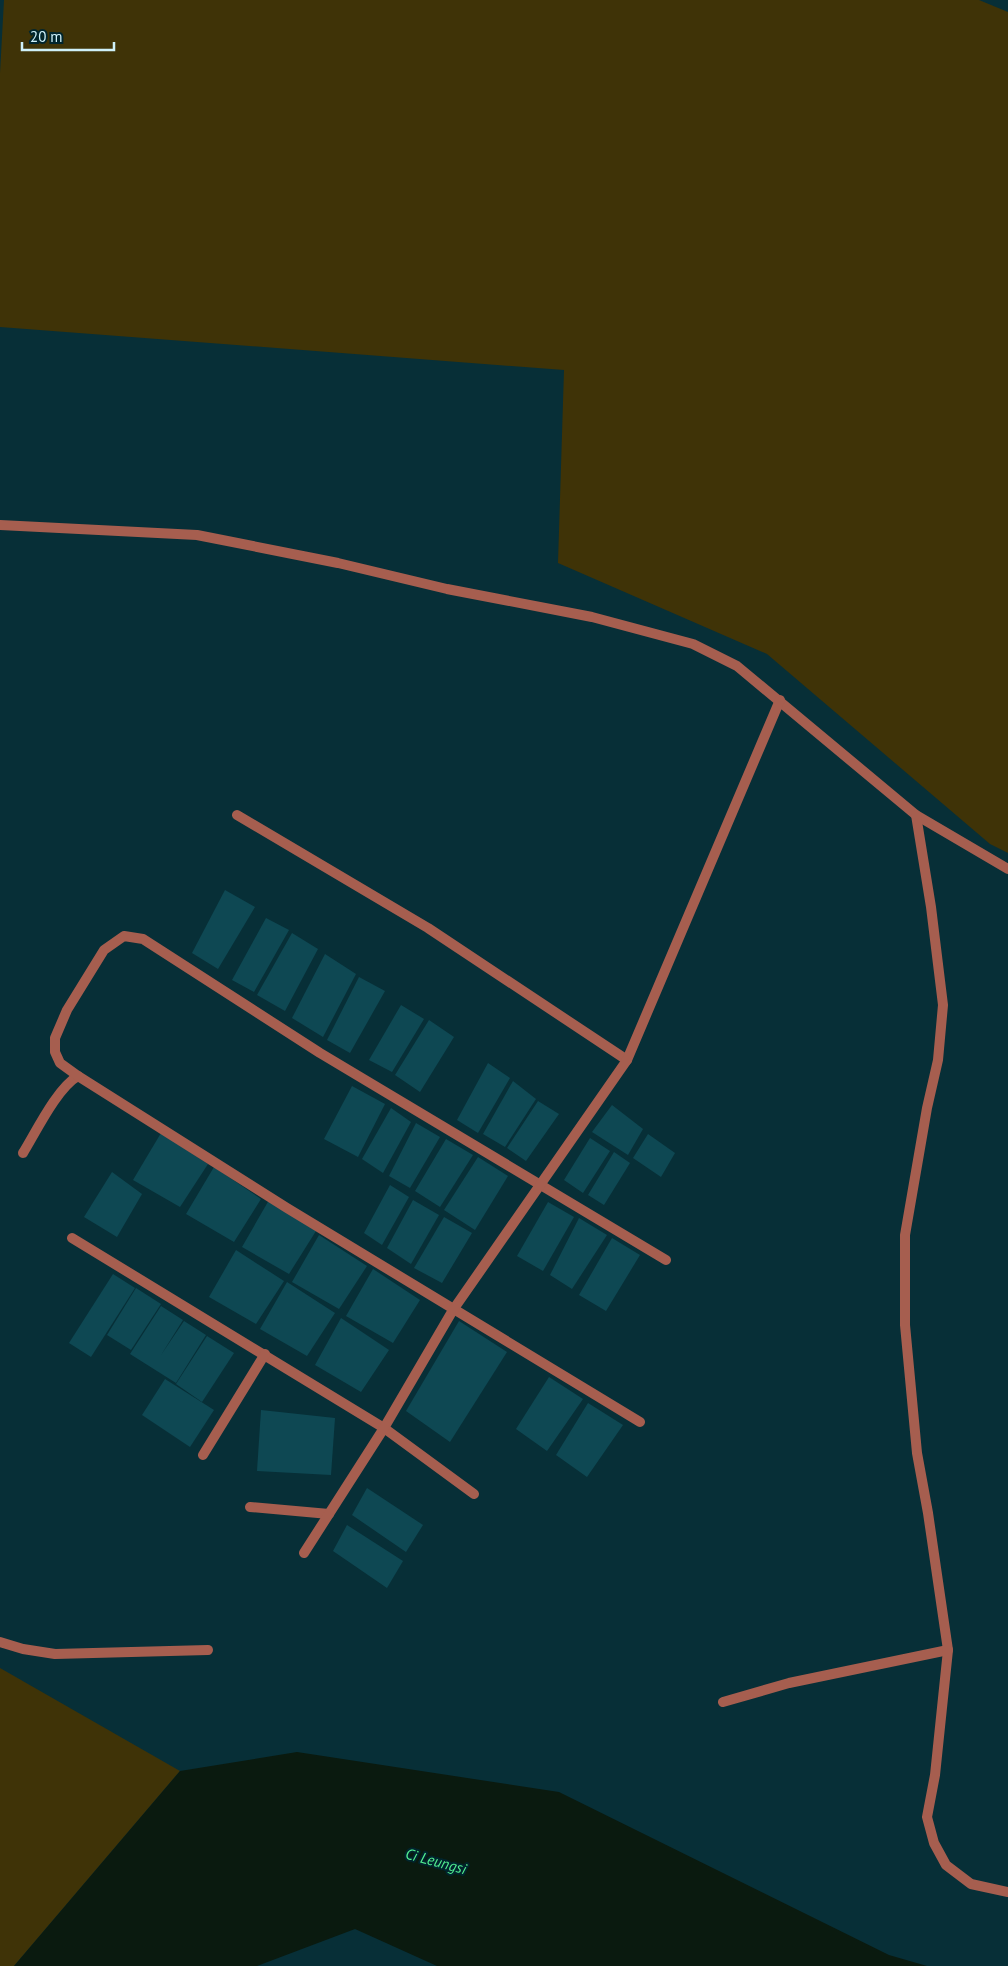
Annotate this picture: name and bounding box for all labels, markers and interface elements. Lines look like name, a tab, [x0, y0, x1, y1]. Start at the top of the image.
scale bar	[22, 20, 115, 52]
text: 20 m	[30, 27, 63, 46]
water label: Ci Leungsi	[403, 1844, 470, 1879]

